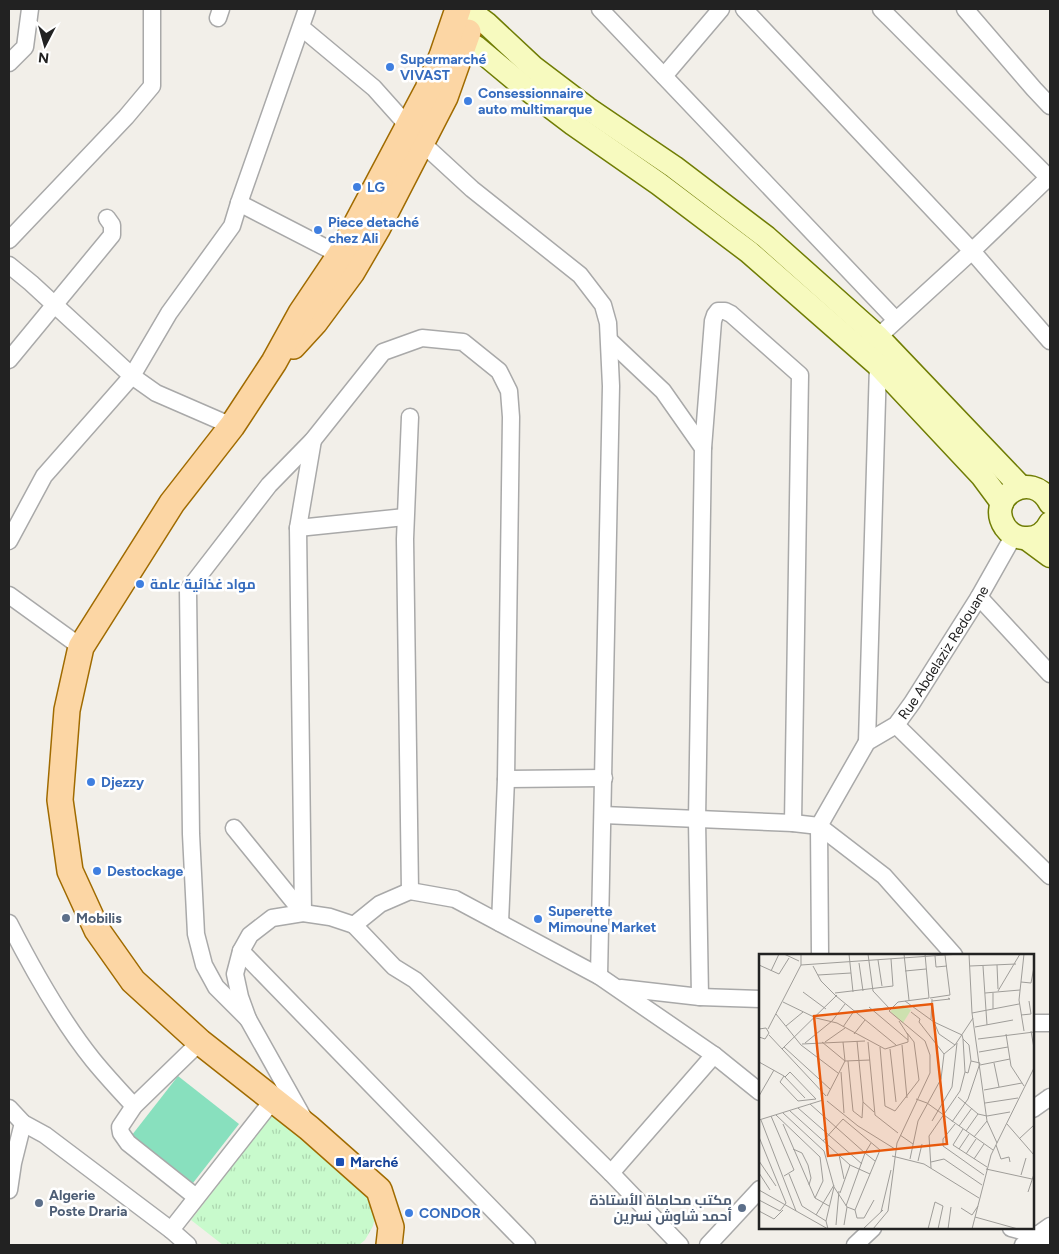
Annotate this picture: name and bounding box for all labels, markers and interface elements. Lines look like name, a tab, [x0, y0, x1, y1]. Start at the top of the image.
north arrow	[20, 20, 70, 70]
text: N	[37, 48, 50, 66]
place label: Supermarché VIVAST	[400, 51, 487, 84]
marker: Supermarché VIVAST	[384, 61, 396, 73]
place label: Consessionnaire auto multimarque	[478, 85, 592, 118]
marker: Consessionnaire auto multimarque	[462, 95, 474, 107]
place label: LG	[367, 179, 386, 196]
marker: LG	[351, 181, 363, 193]
place label: Piece detaché chez Ali	[328, 214, 419, 247]
marker: Piece detaché chez Ali	[312, 224, 324, 236]
place label: مواد غذائية عامة	[150, 576, 256, 593]
marker: مواد غذائية عامة	[134, 578, 146, 590]
street label: Rue Abdelaziz Redouane	[894, 582, 992, 723]
place label: Djezzy	[101, 774, 145, 791]
marker: Djezzy	[85, 776, 97, 788]
place label: Destockage	[107, 863, 183, 880]
marker: Destockage	[91, 865, 103, 877]
place label: Superette Mimoune Market	[548, 903, 657, 936]
place label: Mobilis	[76, 910, 122, 927]
marker: Mobilis	[60, 912, 72, 924]
marker: Superette Mimoune Market	[532, 913, 544, 925]
inset map	[759, 954, 1034, 1229]
place label: Marché	[350, 1154, 398, 1171]
marker: Marché	[334, 1156, 346, 1168]
place label: Algerie Poste Draria	[49, 1187, 128, 1220]
place label: مكتب محاماة الأستاذة أحمد شاوش نسرين	[590, 1192, 732, 1225]
marker: Algerie Poste Draria	[33, 1197, 45, 1209]
marker: مكتب محاماة الأستاذة أحمد شاوش نسرين	[736, 1202, 748, 1214]
place label: CONDOR	[419, 1205, 481, 1222]
marker: CONDOR	[403, 1207, 415, 1219]

